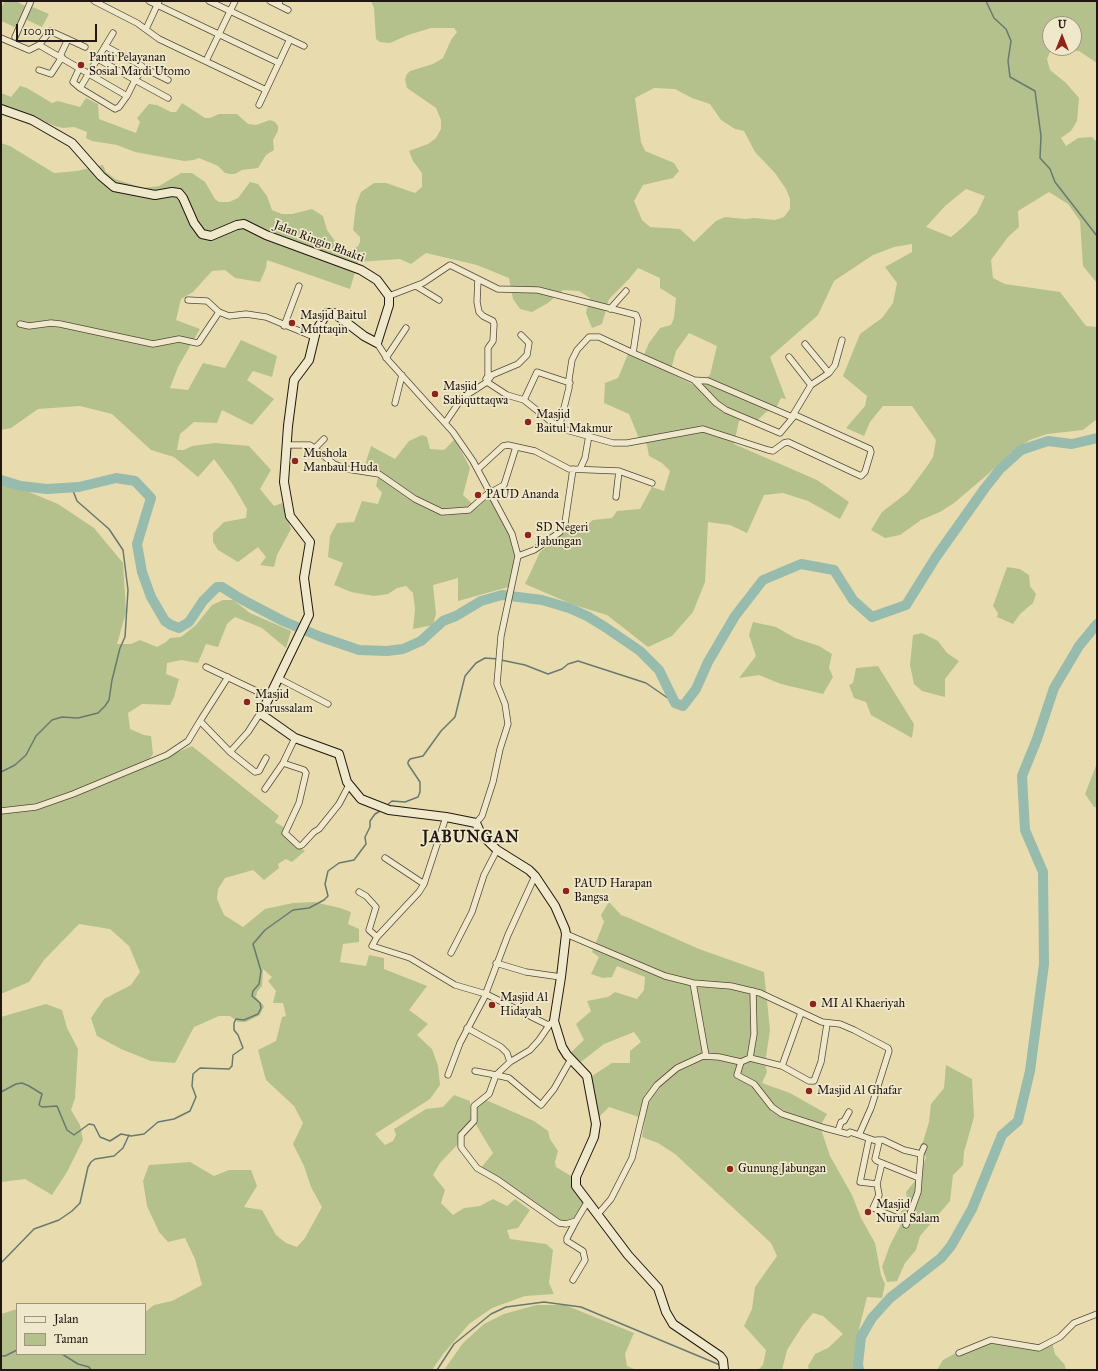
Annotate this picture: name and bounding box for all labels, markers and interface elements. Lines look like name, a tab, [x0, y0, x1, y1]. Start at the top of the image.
scale bar	[18, 16, 99, 42]
north arrow	[1042, 16, 1082, 56]
text: U	[1058, 18, 1066, 31]
text: 100 m	[23, 24, 54, 38]
place label: Panti Pelayanan Sosial Mardi Utomo	[89, 51, 190, 79]
marker: Panti Pelayanan Sosial Mardi Utomo	[76, 60, 86, 70]
street label: Jalan Ringin Bhakti	[272, 218, 366, 266]
place label: Masjid Baitul Muttaqin	[300, 309, 367, 337]
marker: Masjid Baitul Muttaqin	[287, 318, 297, 328]
place label: Masjid Sabiquttaqwa	[443, 380, 508, 408]
marker: Masjid Sabiquttaqwa	[430, 389, 440, 399]
place label: Masjid Baitul Makmur	[536, 408, 613, 436]
marker: Masjid Baitul Makmur	[523, 417, 533, 427]
place label: Mushola Manbaul Huda	[303, 447, 378, 475]
marker: Mushola Manbaul Huda	[290, 456, 300, 466]
place label: PAUD Ananda	[486, 488, 559, 502]
marker: PAUD Ananda	[473, 490, 483, 500]
place label: SD Negeri Jabungan	[536, 521, 588, 549]
marker: SD Negeri Jabungan	[523, 530, 533, 540]
place label: Masjid Darussalam	[255, 688, 313, 716]
marker: Masjid Darussalam	[242, 697, 252, 707]
district label: JABUNGAN	[422, 828, 520, 848]
place label: PAUD Harapan Bangsa	[574, 877, 652, 905]
marker: PAUD Harapan Bangsa	[561, 886, 571, 896]
place label: Masjid Al Hidayah	[500, 991, 548, 1019]
place label: MI Al Khaeriyah	[821, 997, 905, 1011]
marker: MI Al Khaeriyah	[808, 999, 818, 1009]
marker: Masjid Al Hidayah	[487, 1000, 497, 1010]
place label: Masjid Al Ghafar	[817, 1084, 902, 1098]
marker: Masjid Al Ghafar	[804, 1086, 814, 1096]
place label: Gunung Jabungan	[738, 1162, 826, 1176]
marker: Gunung Jabungan	[725, 1164, 735, 1174]
place label: Masjid Nurul Salam	[876, 1198, 940, 1226]
marker: Masjid Nurul Salam	[863, 1207, 873, 1217]
legend	[16, 1303, 146, 1355]
text: Jalan	[54, 1312, 78, 1326]
text: Taman	[54, 1332, 88, 1346]

